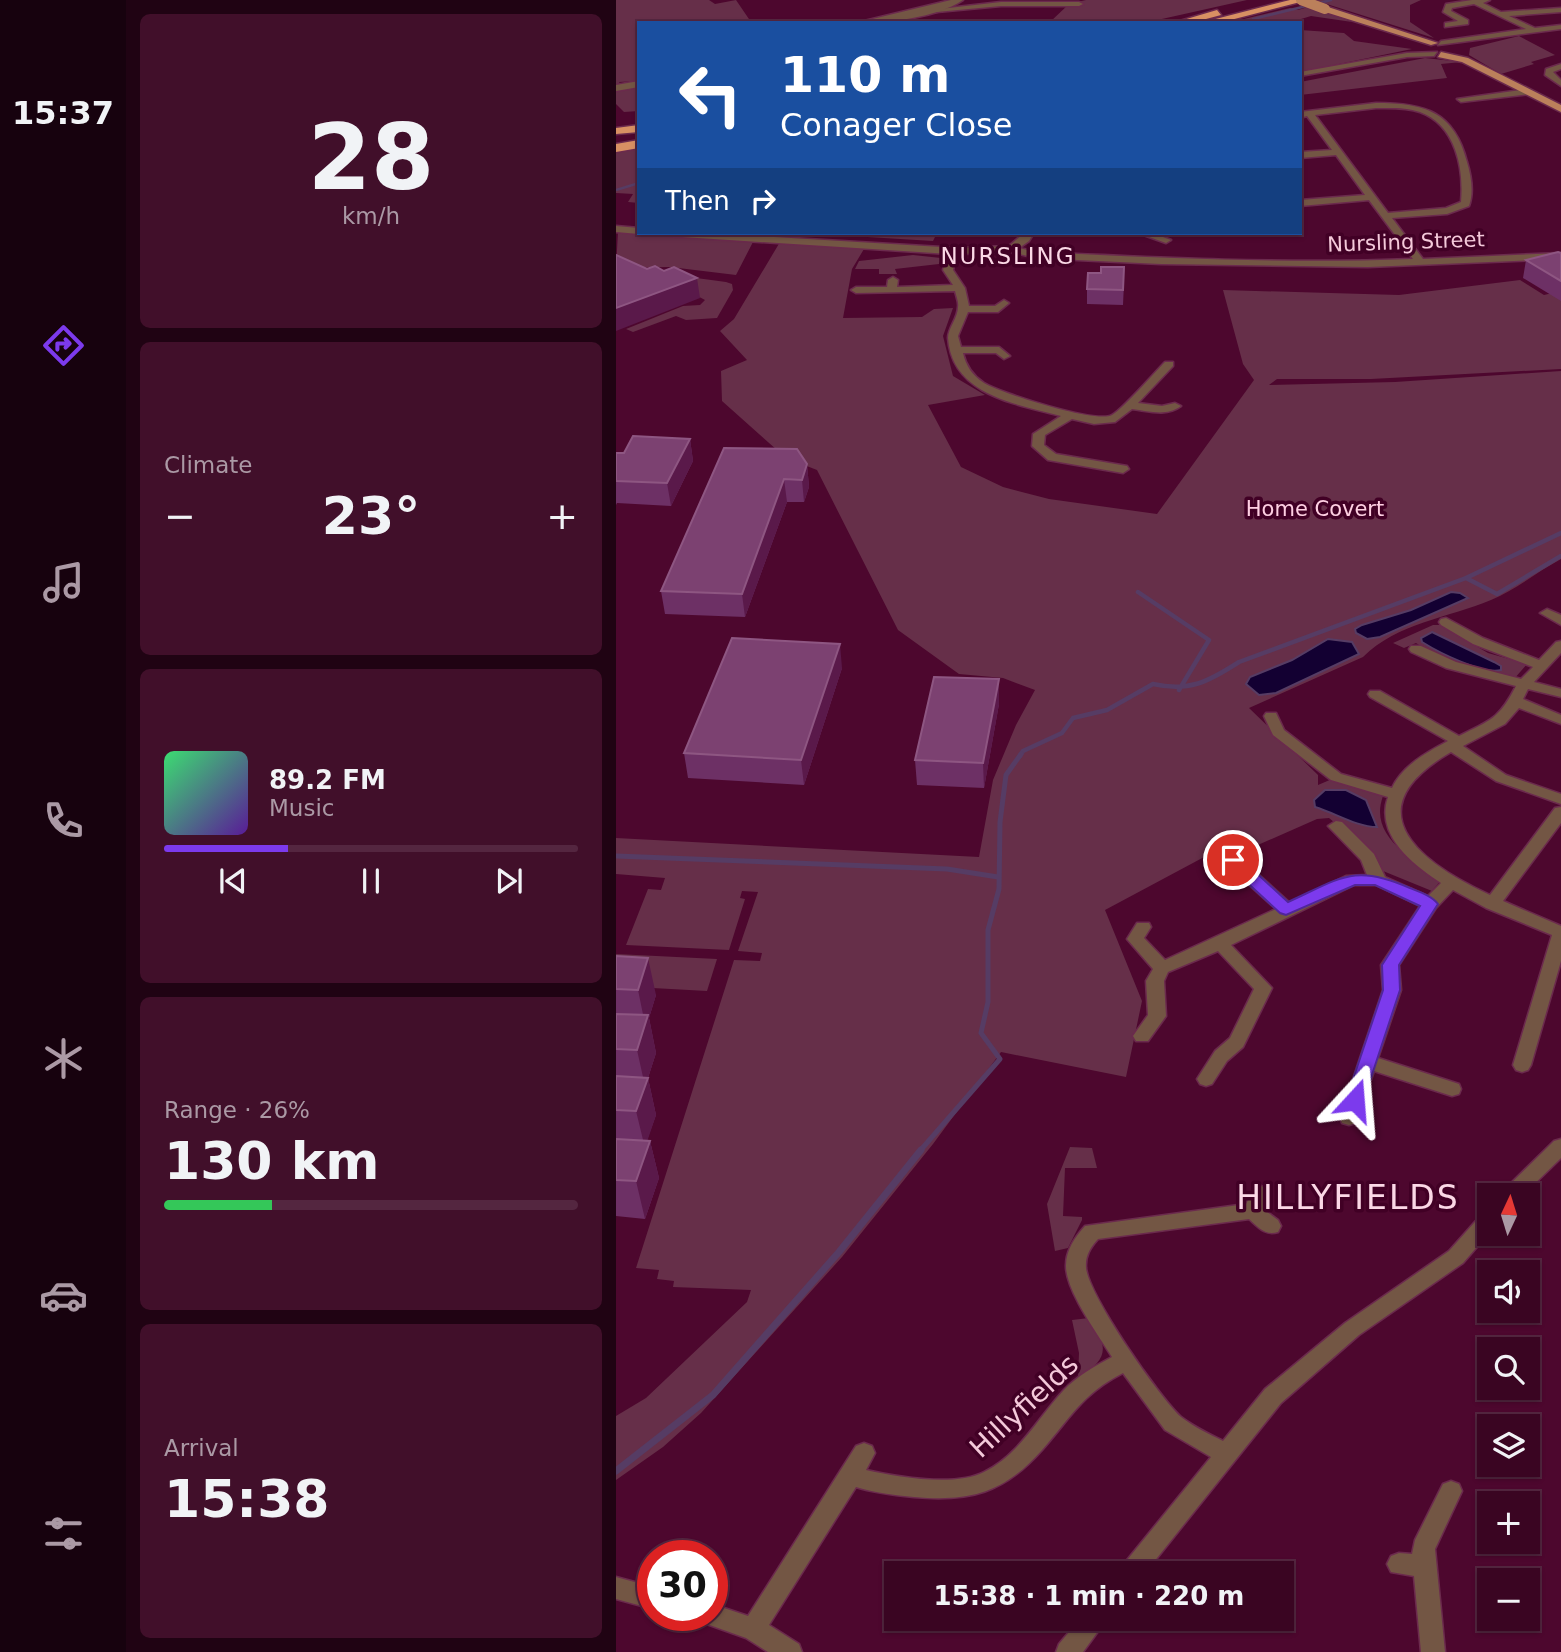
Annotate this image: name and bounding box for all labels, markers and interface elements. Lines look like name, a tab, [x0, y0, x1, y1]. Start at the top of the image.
text: 110 m	[780, 47, 950, 104]
icon: left	[665, 49, 756, 140]
text: 15:37	[12, 94, 114, 132]
text: 28	[308, 105, 434, 210]
text: Conager Close	[780, 106, 1012, 144]
icon: right	[744, 182, 782, 220]
text: Then	[665, 186, 730, 216]
text: km/h	[342, 203, 400, 229]
street label: Nursling Street	[1327, 227, 1485, 257]
district label: NURSLING	[940, 243, 1076, 269]
icon: directions	[39, 321, 88, 370]
text: Climate	[164, 452, 253, 478]
text: 23°	[322, 486, 420, 546]
text: −	[164, 494, 196, 538]
text: +	[546, 494, 578, 538]
park label: Home Covert	[1246, 497, 1384, 521]
icon: music	[39, 558, 88, 607]
text: 89.2 FM	[269, 765, 386, 795]
text: Music	[269, 795, 334, 821]
icon: phone	[39, 796, 88, 845]
pin	[1203, 830, 1263, 890]
icon: arrive	[1214, 841, 1252, 879]
icon: previous	[214, 862, 252, 900]
icon: pause	[352, 862, 390, 900]
icon: next	[490, 862, 528, 900]
icon: climate	[39, 1034, 88, 1083]
position arrow	[1318, 1063, 1392, 1137]
text: Range · 26%	[164, 1097, 310, 1123]
text: 130 km	[164, 1131, 379, 1191]
district label: HILLYFIELDS	[1236, 1178, 1460, 1217]
north arrow	[1477, 1183, 1540, 1246]
map controls	[1477, 1183, 1540, 1631]
button: sound	[1477, 1260, 1540, 1323]
icon: car	[39, 1271, 88, 1320]
button: search	[1477, 1337, 1540, 1400]
street label: Hillyfields	[963, 1348, 1085, 1464]
button: layers	[1477, 1414, 1540, 1477]
text: Arrival	[164, 1435, 239, 1461]
text: 15:38	[164, 1469, 330, 1529]
button: +	[1477, 1491, 1540, 1554]
icon: filters	[39, 1509, 88, 1558]
speed limit sign: 30	[637, 1540, 728, 1631]
button: −	[1477, 1568, 1540, 1631]
text: 15:38 · 1 min · 220 m	[934, 1581, 1244, 1611]

